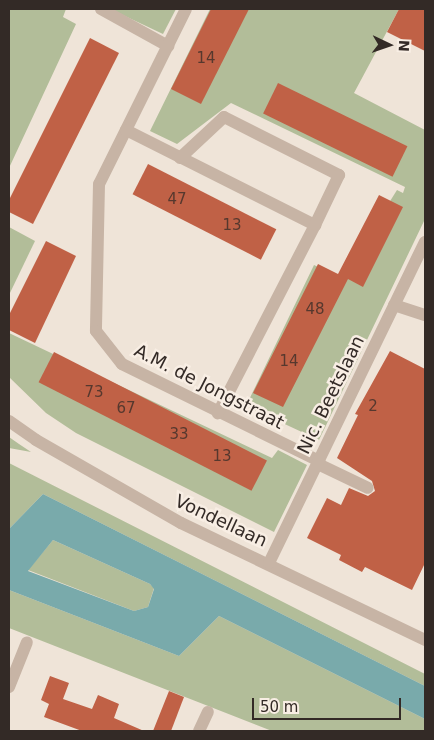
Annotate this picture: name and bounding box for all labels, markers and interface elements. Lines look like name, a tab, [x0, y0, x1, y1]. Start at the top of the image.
north arrow	[364, 20, 414, 70]
text: N	[396, 40, 412, 52]
house number: 14	[196, 50, 216, 68]
house number: 47	[167, 191, 187, 209]
house number: 13	[222, 217, 242, 235]
house number: 48	[305, 301, 325, 319]
street label: Nic. Beetslaan	[293, 332, 369, 458]
street label: A.M. de Jongstraat	[131, 340, 287, 434]
house number: 14	[279, 353, 299, 371]
house number: 73	[84, 384, 104, 402]
house number: 2	[368, 398, 378, 416]
house number: 67	[116, 400, 136, 418]
house number: 33	[169, 426, 189, 444]
house number: 13	[212, 448, 232, 466]
street label: Vondellaan	[171, 490, 271, 552]
scale bar	[254, 688, 403, 720]
text: 50 m	[260, 698, 298, 716]

